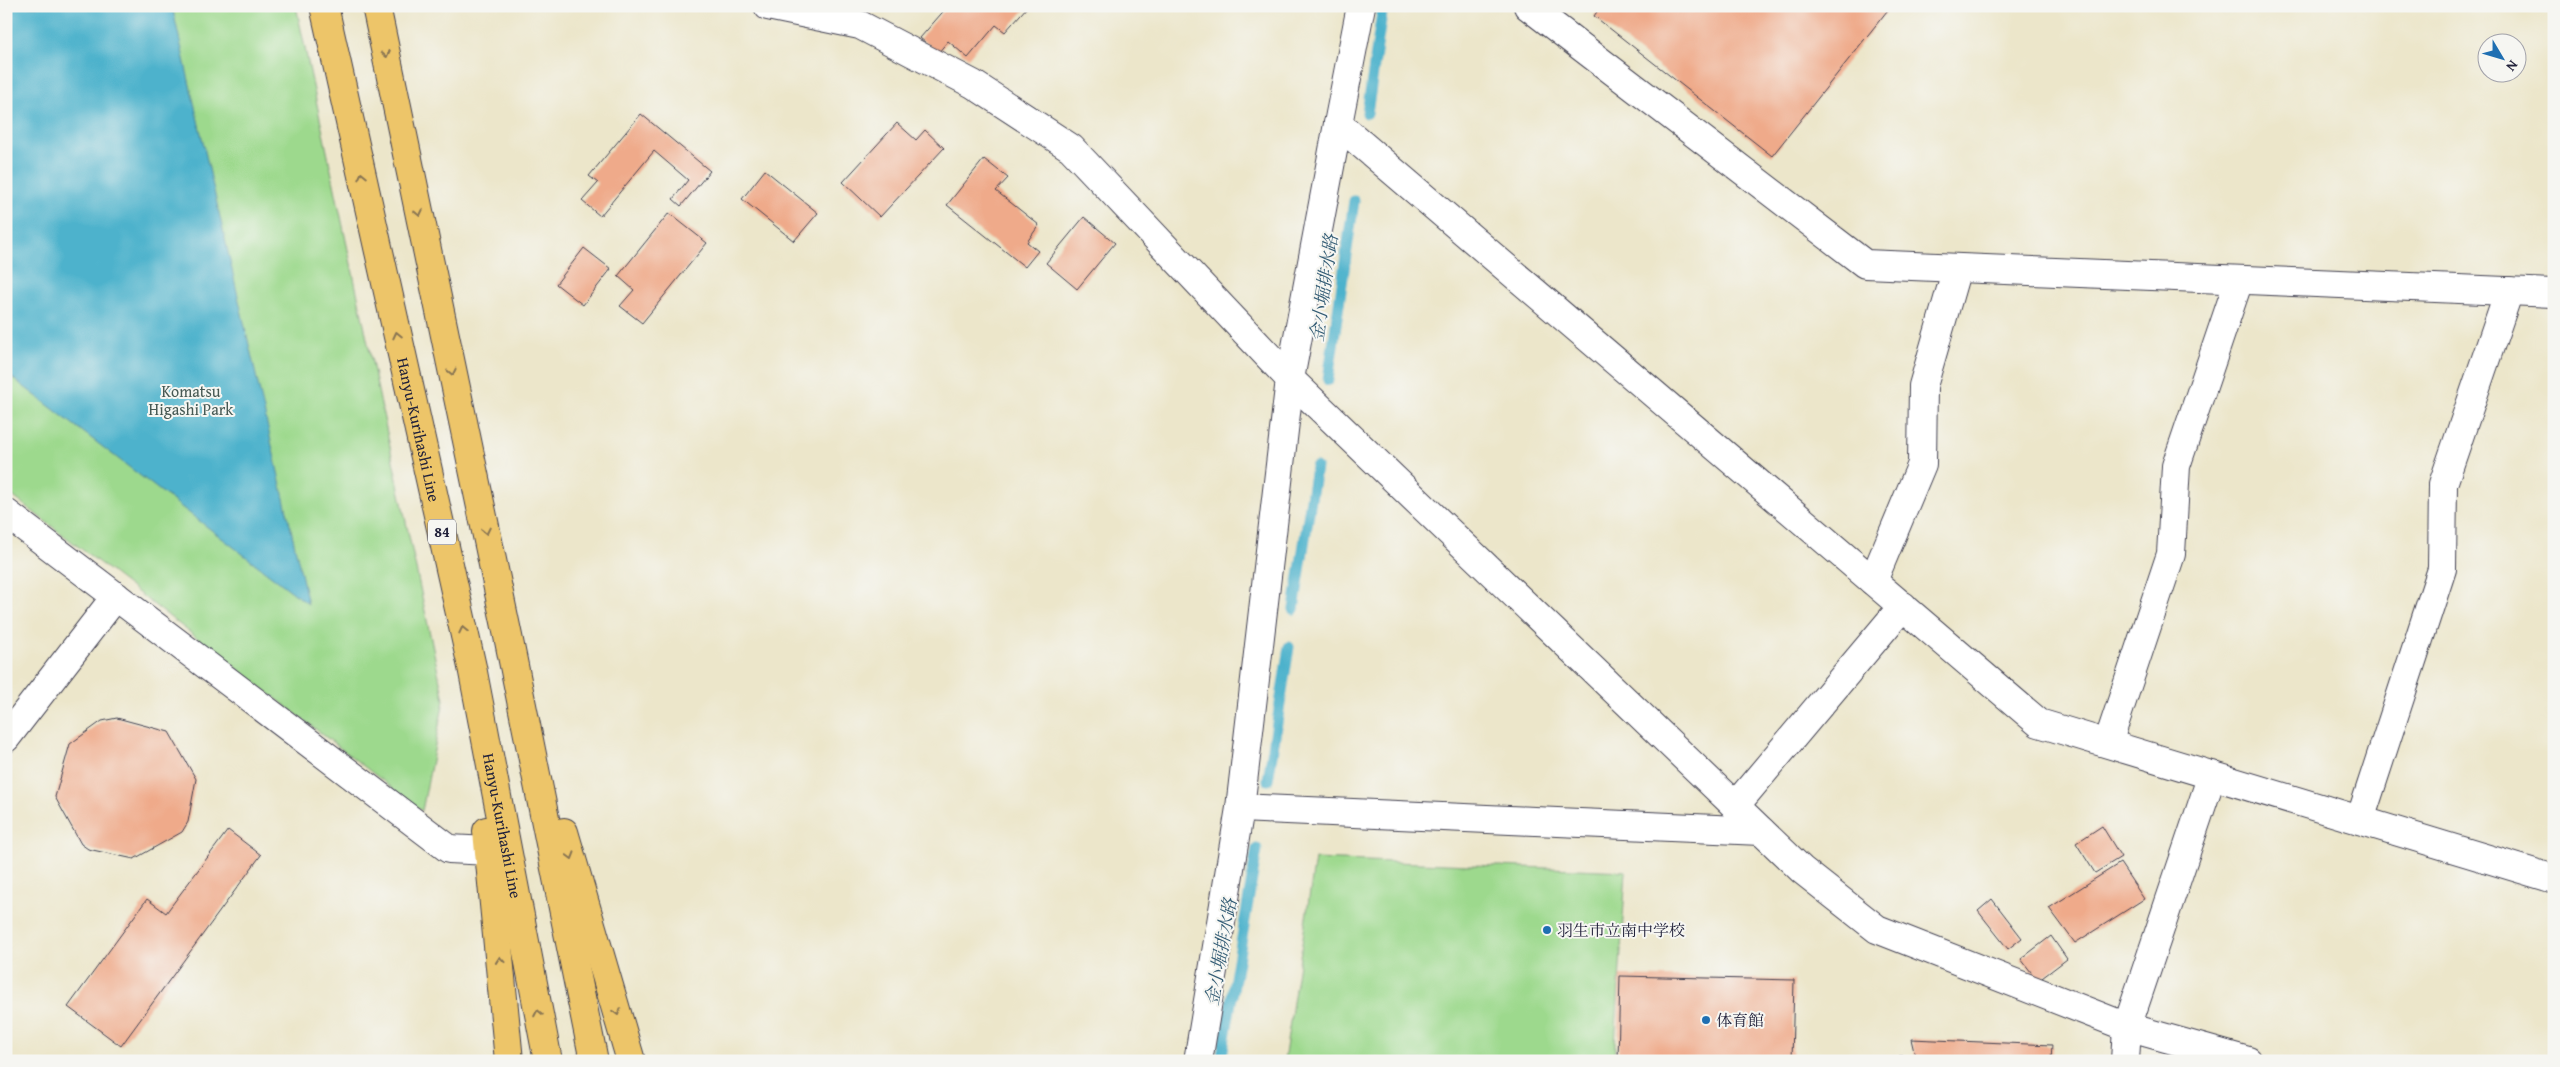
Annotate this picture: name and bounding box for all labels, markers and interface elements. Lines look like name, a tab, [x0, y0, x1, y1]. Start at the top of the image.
north arrow	[2478, 32, 2528, 82]
one-way arrow	[380, 50, 390, 58]
text: N	[2501, 56, 2523, 76]
one-way arrow	[357, 172, 368, 181]
one-way arrow	[413, 209, 424, 217]
water label: 金小堀排水路	[1303, 231, 1345, 343]
one-way arrow	[393, 331, 403, 339]
street label: Hanyu-Kurihashi Line	[391, 355, 447, 504]
one-way arrow	[447, 368, 457, 376]
park label: Komatsu Higashi Park	[149, 379, 234, 421]
road number: 84	[428, 520, 456, 544]
one-way arrow	[480, 527, 491, 535]
one-way arrow	[459, 626, 469, 635]
street label: Hanyu-Kurihashi Line	[477, 751, 528, 900]
one-way arrow	[566, 852, 576, 860]
water label: 金小堀排水路	[1198, 894, 1244, 1007]
place label: 羽生市立南中学校	[1557, 918, 1685, 942]
marker: 羽生市立南中学校	[1541, 924, 1553, 936]
one-way arrow	[494, 956, 505, 964]
one-way arrow	[534, 1008, 544, 1017]
one-way arrow	[611, 1008, 621, 1016]
place label: 体育館	[1716, 1008, 1764, 1032]
marker: 体育館	[1700, 1014, 1712, 1026]

